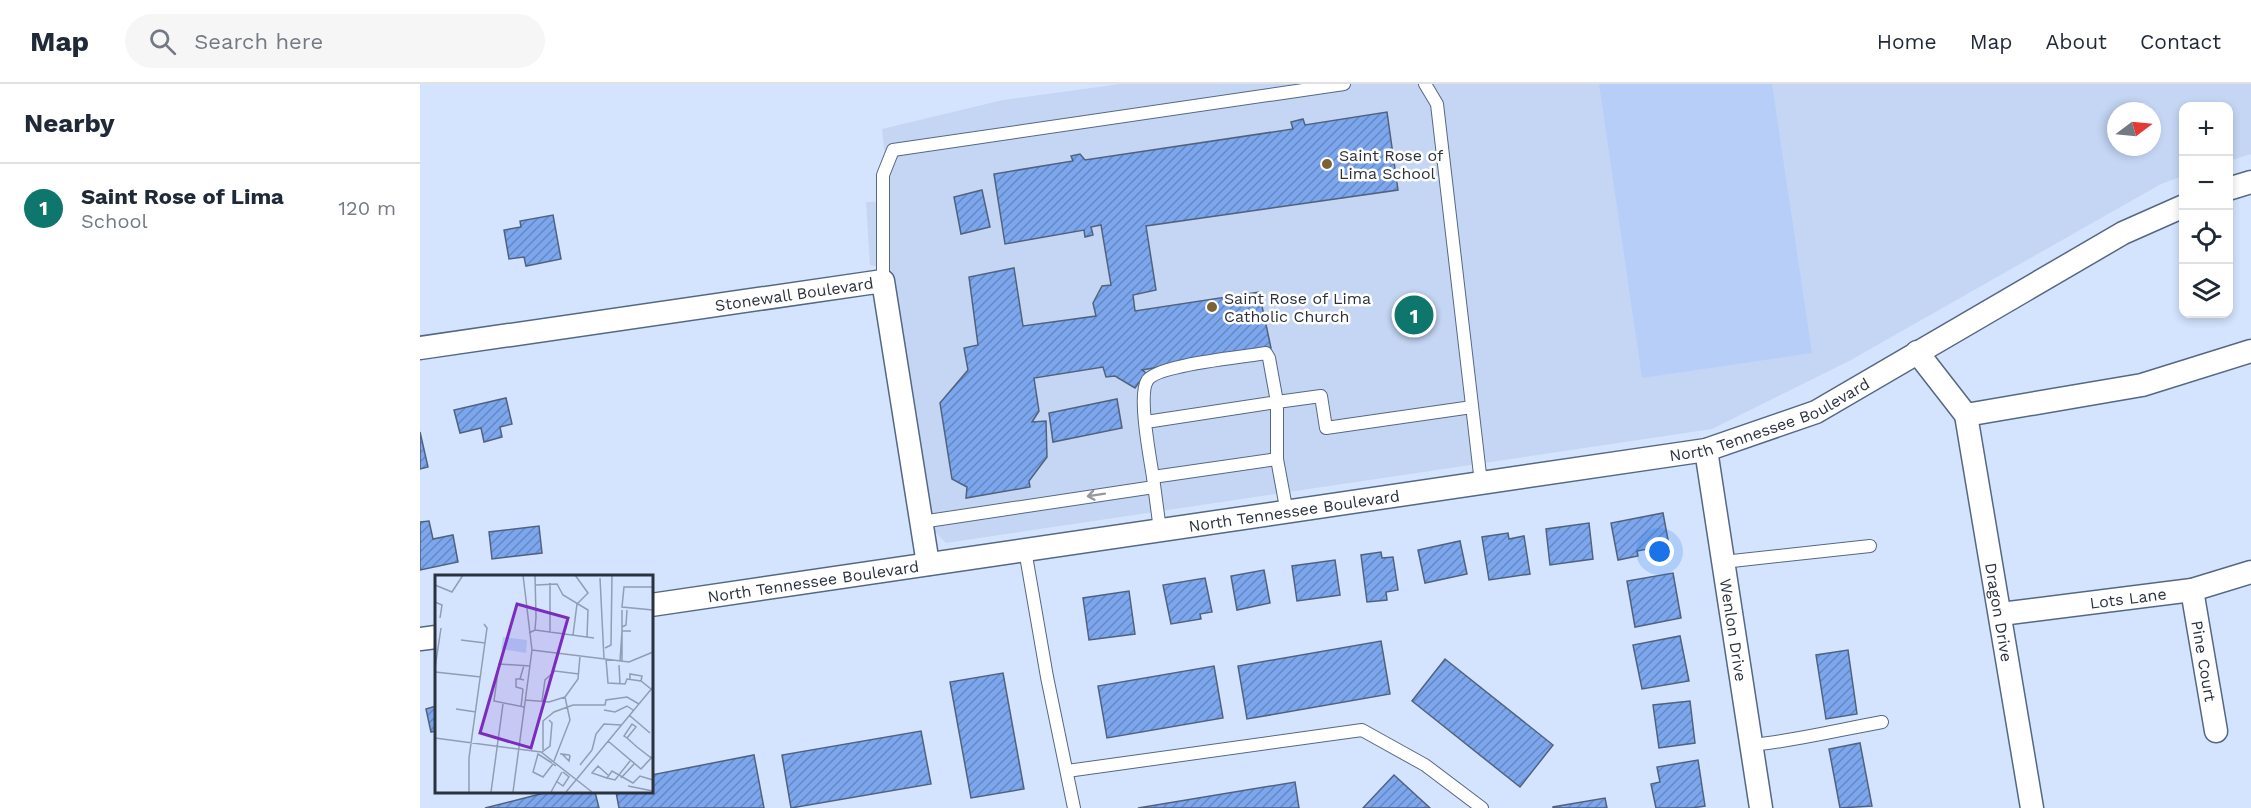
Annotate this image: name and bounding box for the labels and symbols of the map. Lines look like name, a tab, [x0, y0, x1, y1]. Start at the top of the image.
north arrow	[2107, 102, 2161, 156]
place label: Saint Rose of Lima School	[1339, 146, 1444, 183]
marker: Saint Rose of Lima School	[1320, 157, 1334, 171]
street label: Stonewall Boulevard	[714, 274, 875, 315]
place label: Saint Rose of Lima Catholic Church	[1224, 289, 1371, 326]
pin: 1	[1394, 292, 1434, 338]
marker: Saint Rose of Lima Catholic Church	[1205, 300, 1219, 314]
street label: North Tennessee Boulevard	[1668, 374, 1873, 465]
street label: North Tennessee Boulevard	[1187, 486, 1401, 536]
one-way arrow	[1087, 490, 1106, 501]
your location	[1645, 537, 1674, 566]
street label: North Tennessee Boulevard	[706, 557, 920, 607]
street label: Dragon Drive	[1981, 561, 2016, 663]
inset map	[435, 575, 652, 793]
street label: Wenlon Drive	[1716, 577, 1750, 683]
street label: Lots Lane	[2089, 584, 2168, 613]
street label: Pine Court	[2187, 619, 2220, 703]

